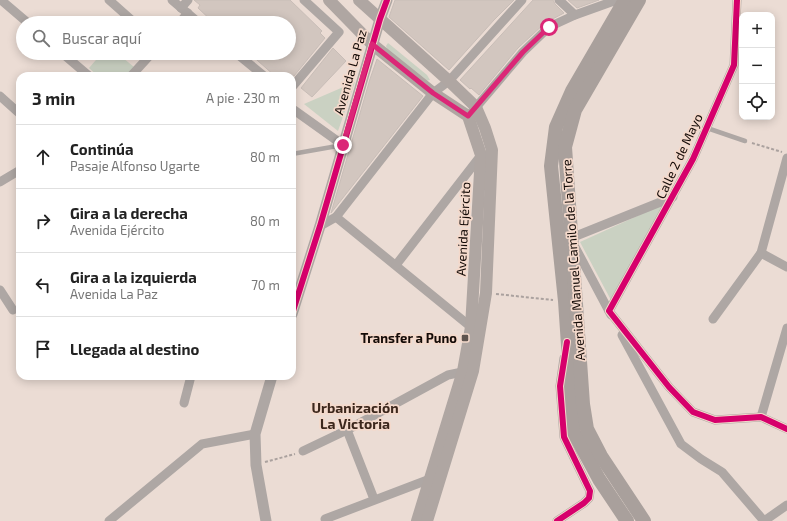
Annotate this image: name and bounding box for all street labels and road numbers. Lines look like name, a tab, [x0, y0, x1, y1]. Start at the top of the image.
street label: Avenida La Paz	[330, 28, 370, 116]
street label: Calle 2 de Mayo	[652, 111, 706, 201]
street label: Avenida Manuel Camilo de la Torre	[558, 159, 588, 361]
street label: Avenida Ejército	[453, 181, 473, 277]

